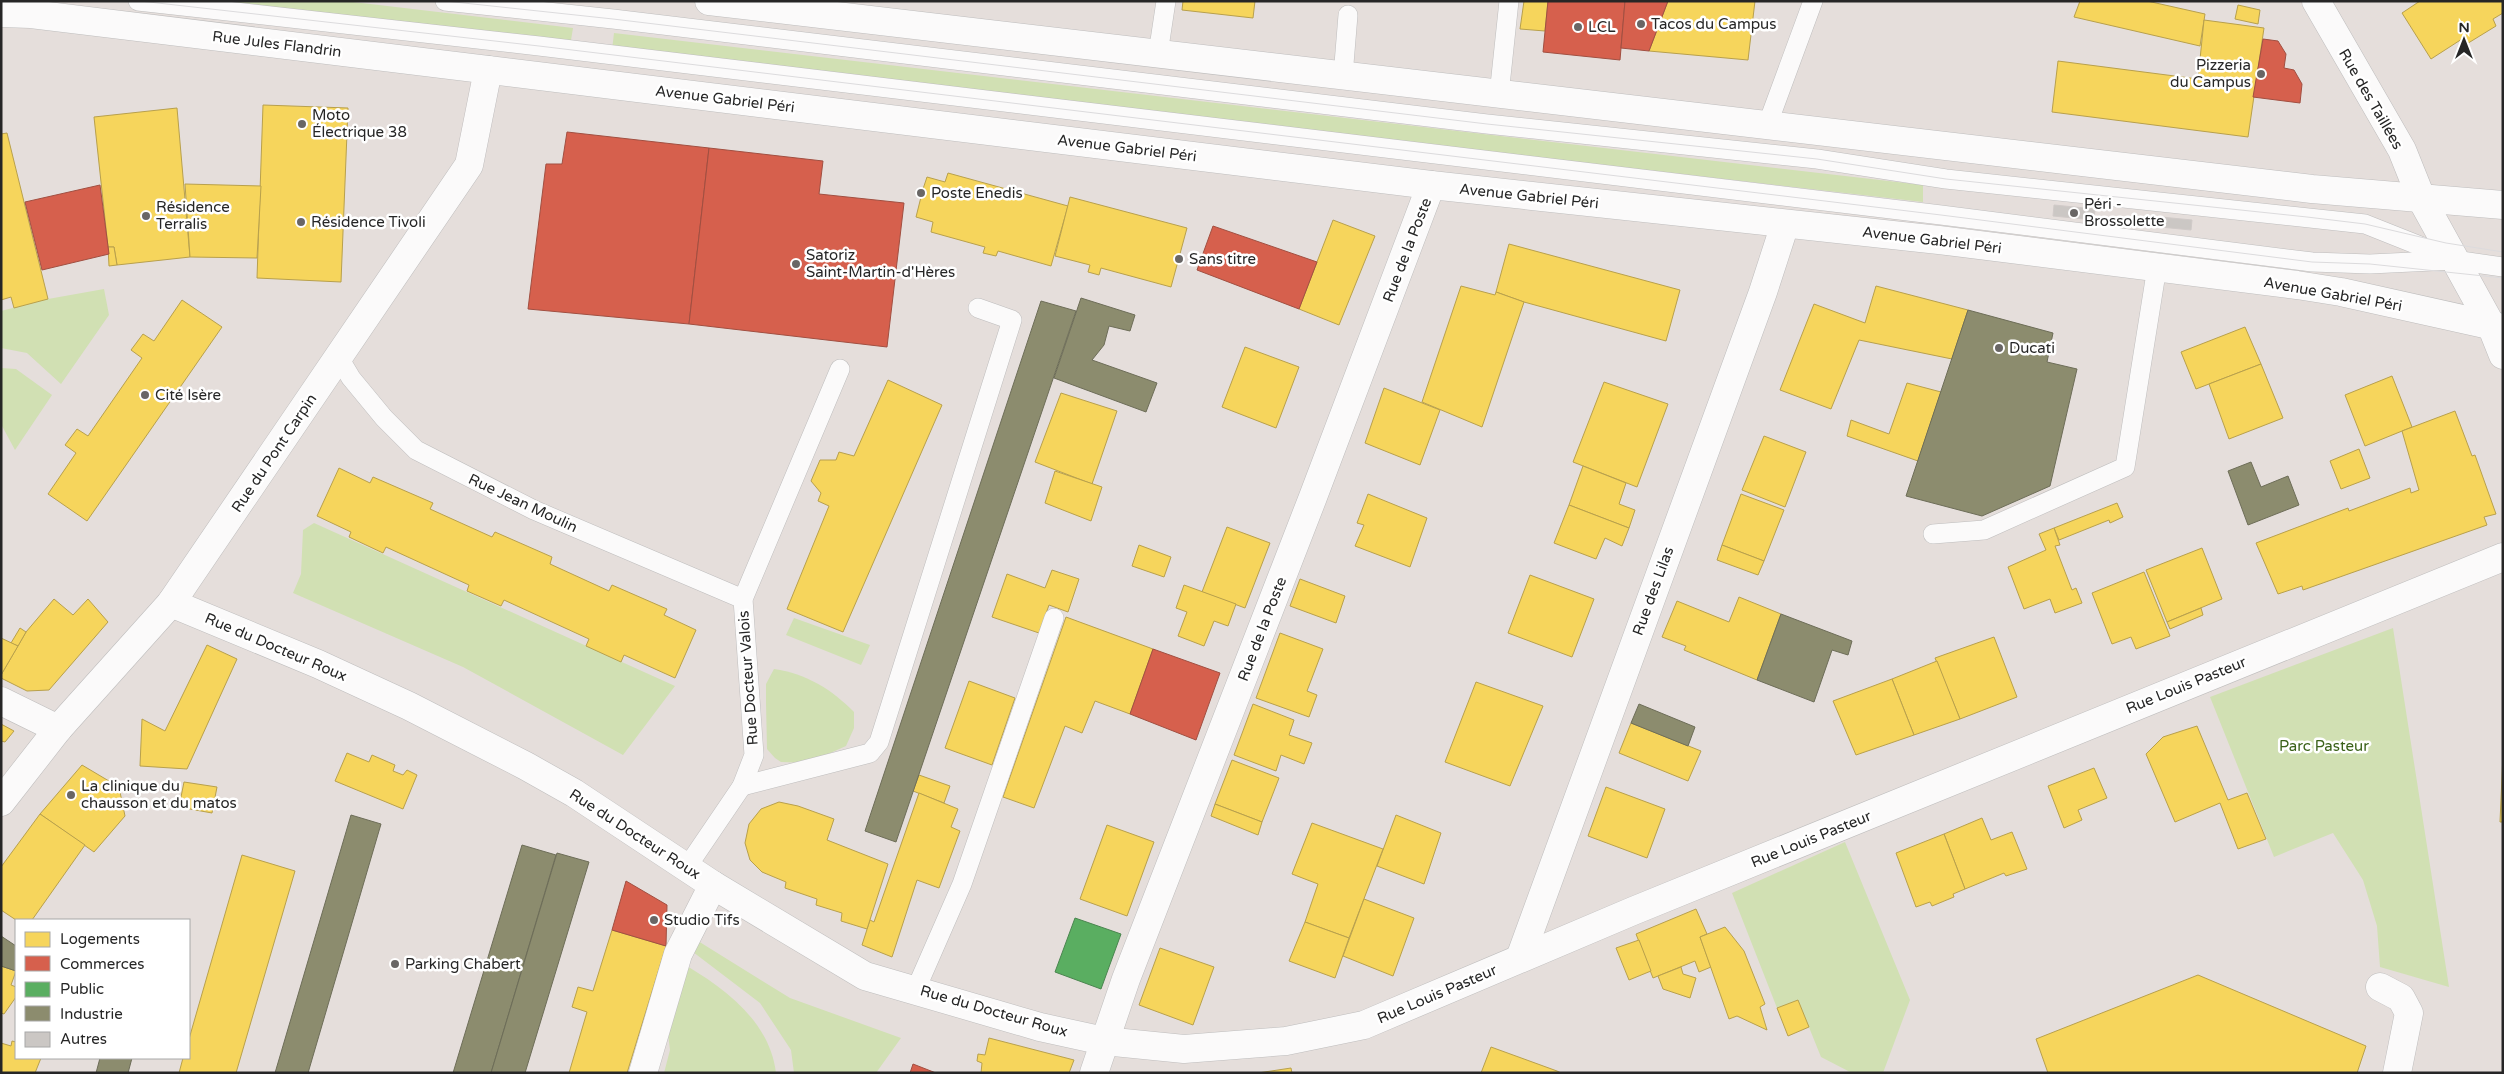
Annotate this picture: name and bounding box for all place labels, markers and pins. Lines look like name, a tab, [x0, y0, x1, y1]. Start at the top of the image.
place label: Tacos du Campus	[1651, 15, 1776, 33]
place label: LCL	[1588, 18, 1616, 36]
marker: Tacos du Campus	[1635, 18, 1647, 30]
marker: LCL	[1572, 21, 1584, 33]
place label: Pizzeria du Campus	[2170, 56, 2251, 91]
marker: Pizzeria du Campus	[2255, 68, 2267, 80]
place label: Moto Électrique 38	[312, 106, 407, 141]
marker: Moto Électrique 38	[296, 118, 308, 130]
place label: Poste Enedis	[931, 184, 1023, 202]
marker: Poste Enedis	[915, 187, 927, 199]
place label: Péri - Brossolette	[2084, 195, 2165, 230]
place label: Résidence Terralis	[156, 198, 230, 233]
marker: Péri - Brossolette	[2068, 207, 2080, 219]
marker: Résidence Terralis	[140, 210, 152, 222]
place label: Résidence Tivoli	[311, 213, 426, 231]
marker: Résidence Tivoli	[295, 216, 307, 228]
place label: Satoriz Saint-Martin-d'Hères	[806, 246, 955, 281]
place label: Sans titre	[1189, 250, 1256, 268]
marker: Sans titre	[1173, 253, 1185, 265]
marker: Satoriz Saint-Martin-d'Hères	[790, 258, 802, 270]
place label: Ducati	[2009, 339, 2055, 357]
marker: Ducati	[1993, 342, 2005, 354]
place label: Cité Isère	[155, 386, 221, 404]
marker: Cité Isère	[139, 389, 151, 401]
place label: La clinique du chausson et du matos	[81, 777, 237, 812]
marker: La clinique du chausson et du matos	[65, 789, 77, 801]
place label: Studio Tifs	[664, 911, 740, 929]
marker: Studio Tifs	[648, 914, 660, 926]
place label: Parking Chabert	[405, 955, 521, 973]
marker: Parking Chabert	[389, 958, 401, 970]

